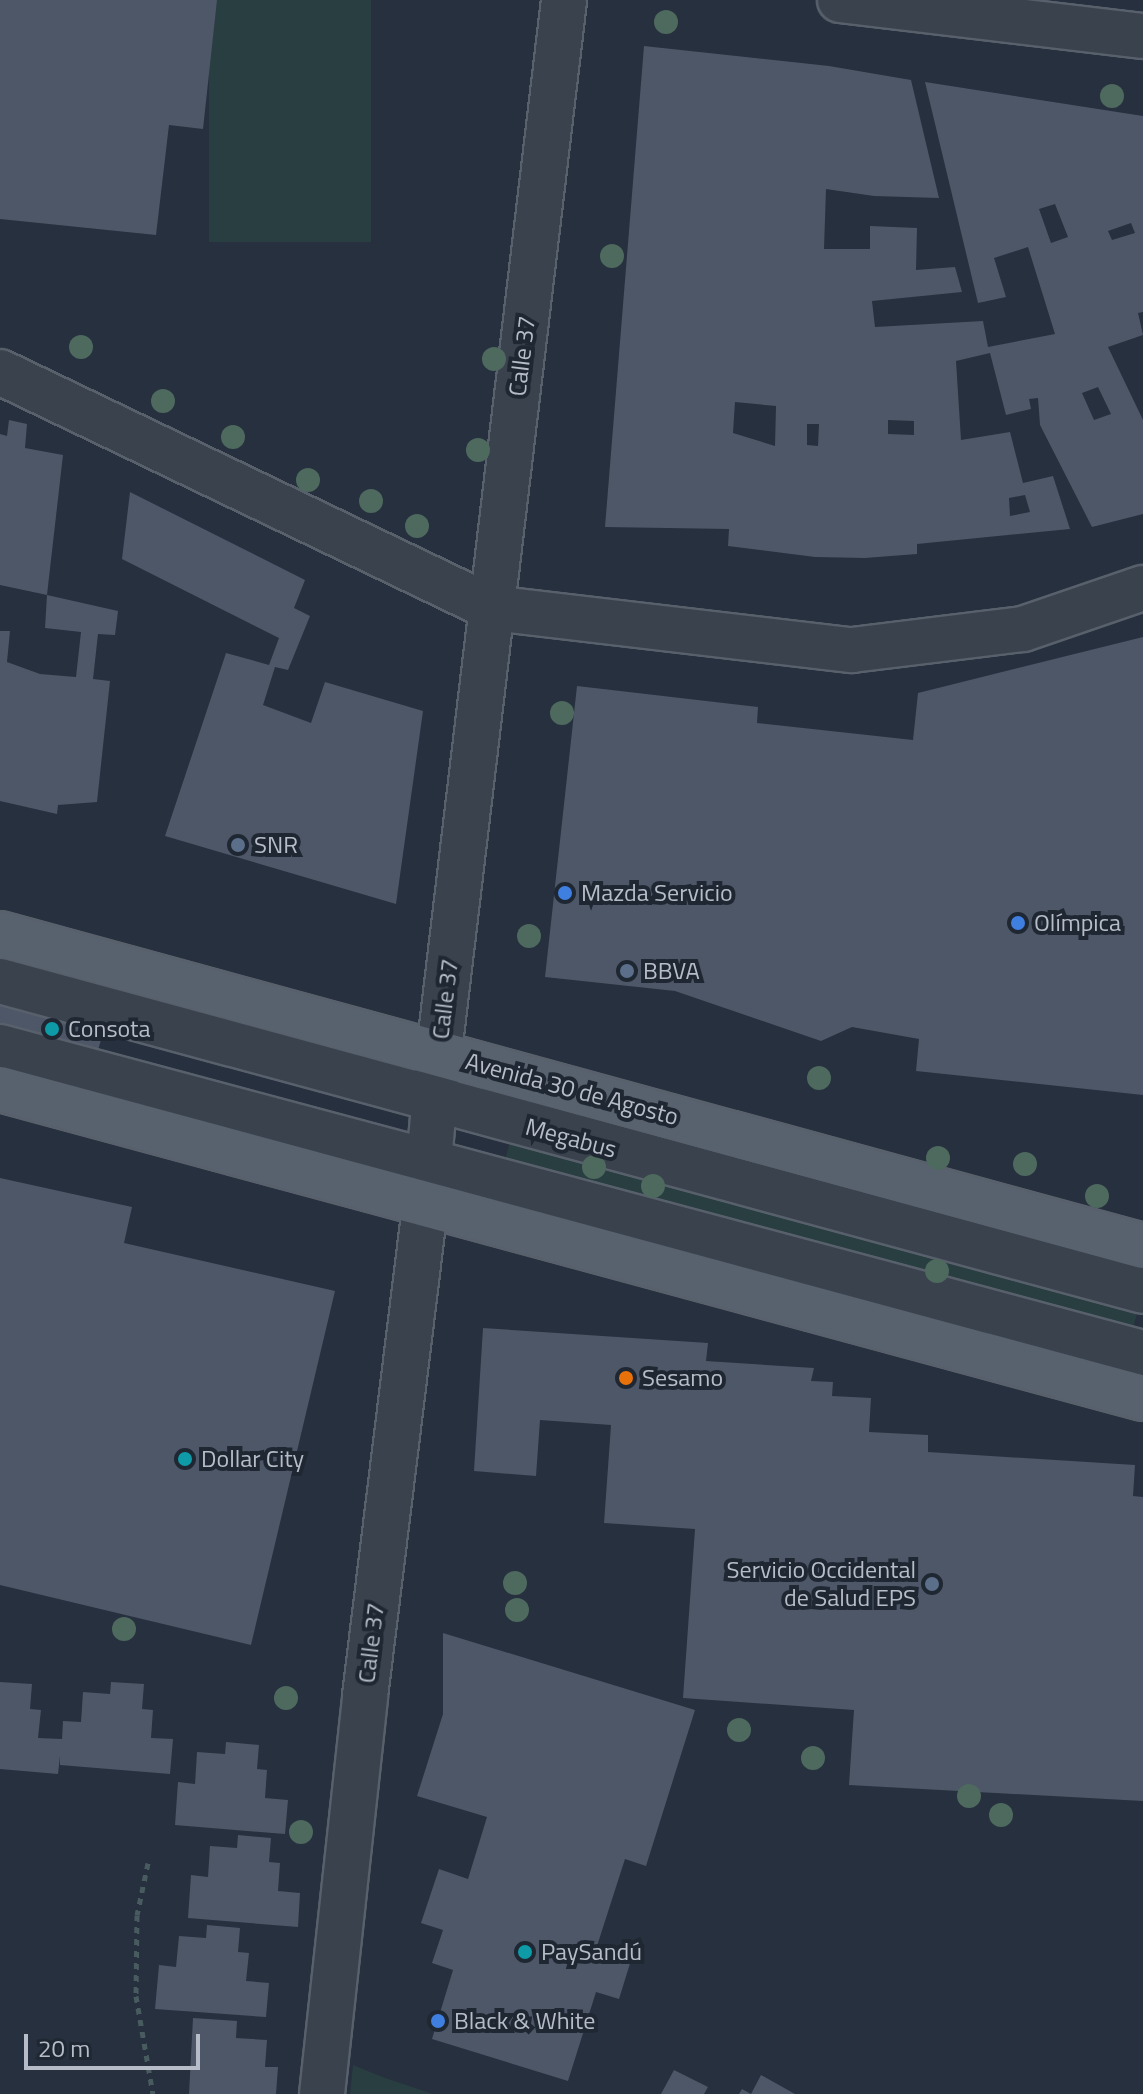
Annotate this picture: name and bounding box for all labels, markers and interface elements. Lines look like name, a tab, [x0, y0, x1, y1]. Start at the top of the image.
street label: Calle 37	[503, 314, 541, 398]
place label: SNR	[254, 831, 298, 859]
marker: SNR	[229, 836, 247, 854]
place label: Mazda Servicio	[581, 879, 733, 907]
marker: Mazda Servicio	[556, 884, 574, 902]
place label: Olímpica	[1034, 909, 1121, 937]
marker: Olímpica	[1009, 914, 1027, 932]
street label: Calle 37	[426, 957, 464, 1041]
place label: BBVA	[643, 957, 700, 985]
marker: BBVA	[618, 962, 636, 980]
place label: Consota	[68, 1015, 151, 1043]
marker: Consota	[43, 1020, 61, 1038]
street label: Avenida 30 de Agosto	[462, 1047, 682, 1131]
street label: Megabus	[522, 1112, 620, 1164]
place label: Sesamo	[642, 1364, 723, 1392]
marker: Sesamo	[617, 1369, 635, 1387]
place label: Dollar City	[201, 1445, 304, 1473]
marker: Dollar City	[176, 1450, 194, 1468]
place label: Servicio Occidental de Salud EPS	[727, 1556, 916, 1612]
marker: Servicio Occidental de Salud EPS	[923, 1575, 941, 1593]
street label: Calle 37	[352, 1601, 390, 1685]
place label: PaySandú	[541, 1938, 642, 1966]
marker: PaySandú	[516, 1943, 534, 1961]
place label: Black & White	[454, 2007, 595, 2035]
marker: Black & White	[429, 2012, 447, 2030]
scale bar	[28, 2018, 204, 2068]
text: 20 m	[38, 2030, 90, 2066]

